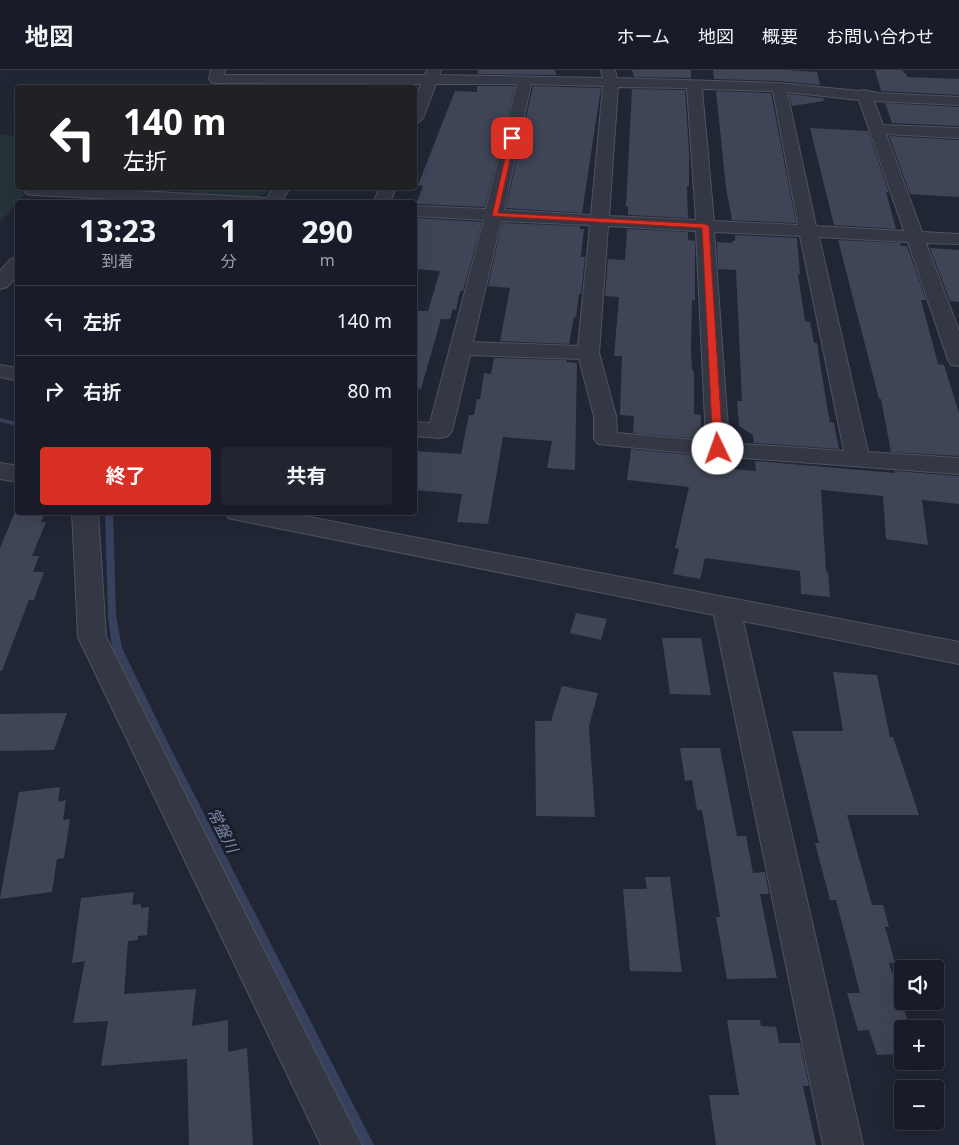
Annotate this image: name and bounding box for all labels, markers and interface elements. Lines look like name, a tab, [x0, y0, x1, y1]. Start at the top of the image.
text: 地図	[25, 19, 73, 52]
text: ホーム	[617, 24, 670, 48]
text: 地図	[698, 24, 734, 48]
text: 概要	[762, 24, 798, 48]
text: お問い合わせ	[826, 24, 934, 48]
text: 140 m	[123, 98, 226, 145]
icon: left	[40, 105, 105, 170]
pin	[491, 117, 533, 159]
icon: arrive	[498, 124, 526, 152]
text: 左折	[123, 145, 167, 175]
text: 13:23	[79, 210, 156, 251]
text: 1	[220, 210, 237, 251]
text: 290	[301, 211, 353, 252]
text: m	[320, 249, 335, 271]
text: 到着	[102, 250, 134, 272]
text: 分	[221, 250, 237, 272]
icon: left	[40, 307, 68, 335]
text: 140 m	[337, 308, 392, 334]
text: 左折	[83, 309, 121, 335]
icon: right	[40, 377, 68, 405]
text: 80 m	[348, 378, 392, 404]
text: 右折	[83, 379, 121, 405]
position arrow	[691, 422, 743, 474]
button: 終了	[40, 447, 211, 505]
button: 共有	[221, 447, 392, 505]
water label: 常盤川	[202, 804, 245, 858]
map controls	[894, 960, 944, 1130]
button: sound	[894, 960, 944, 1010]
button: +	[894, 1020, 944, 1070]
button: −	[894, 1080, 944, 1130]

